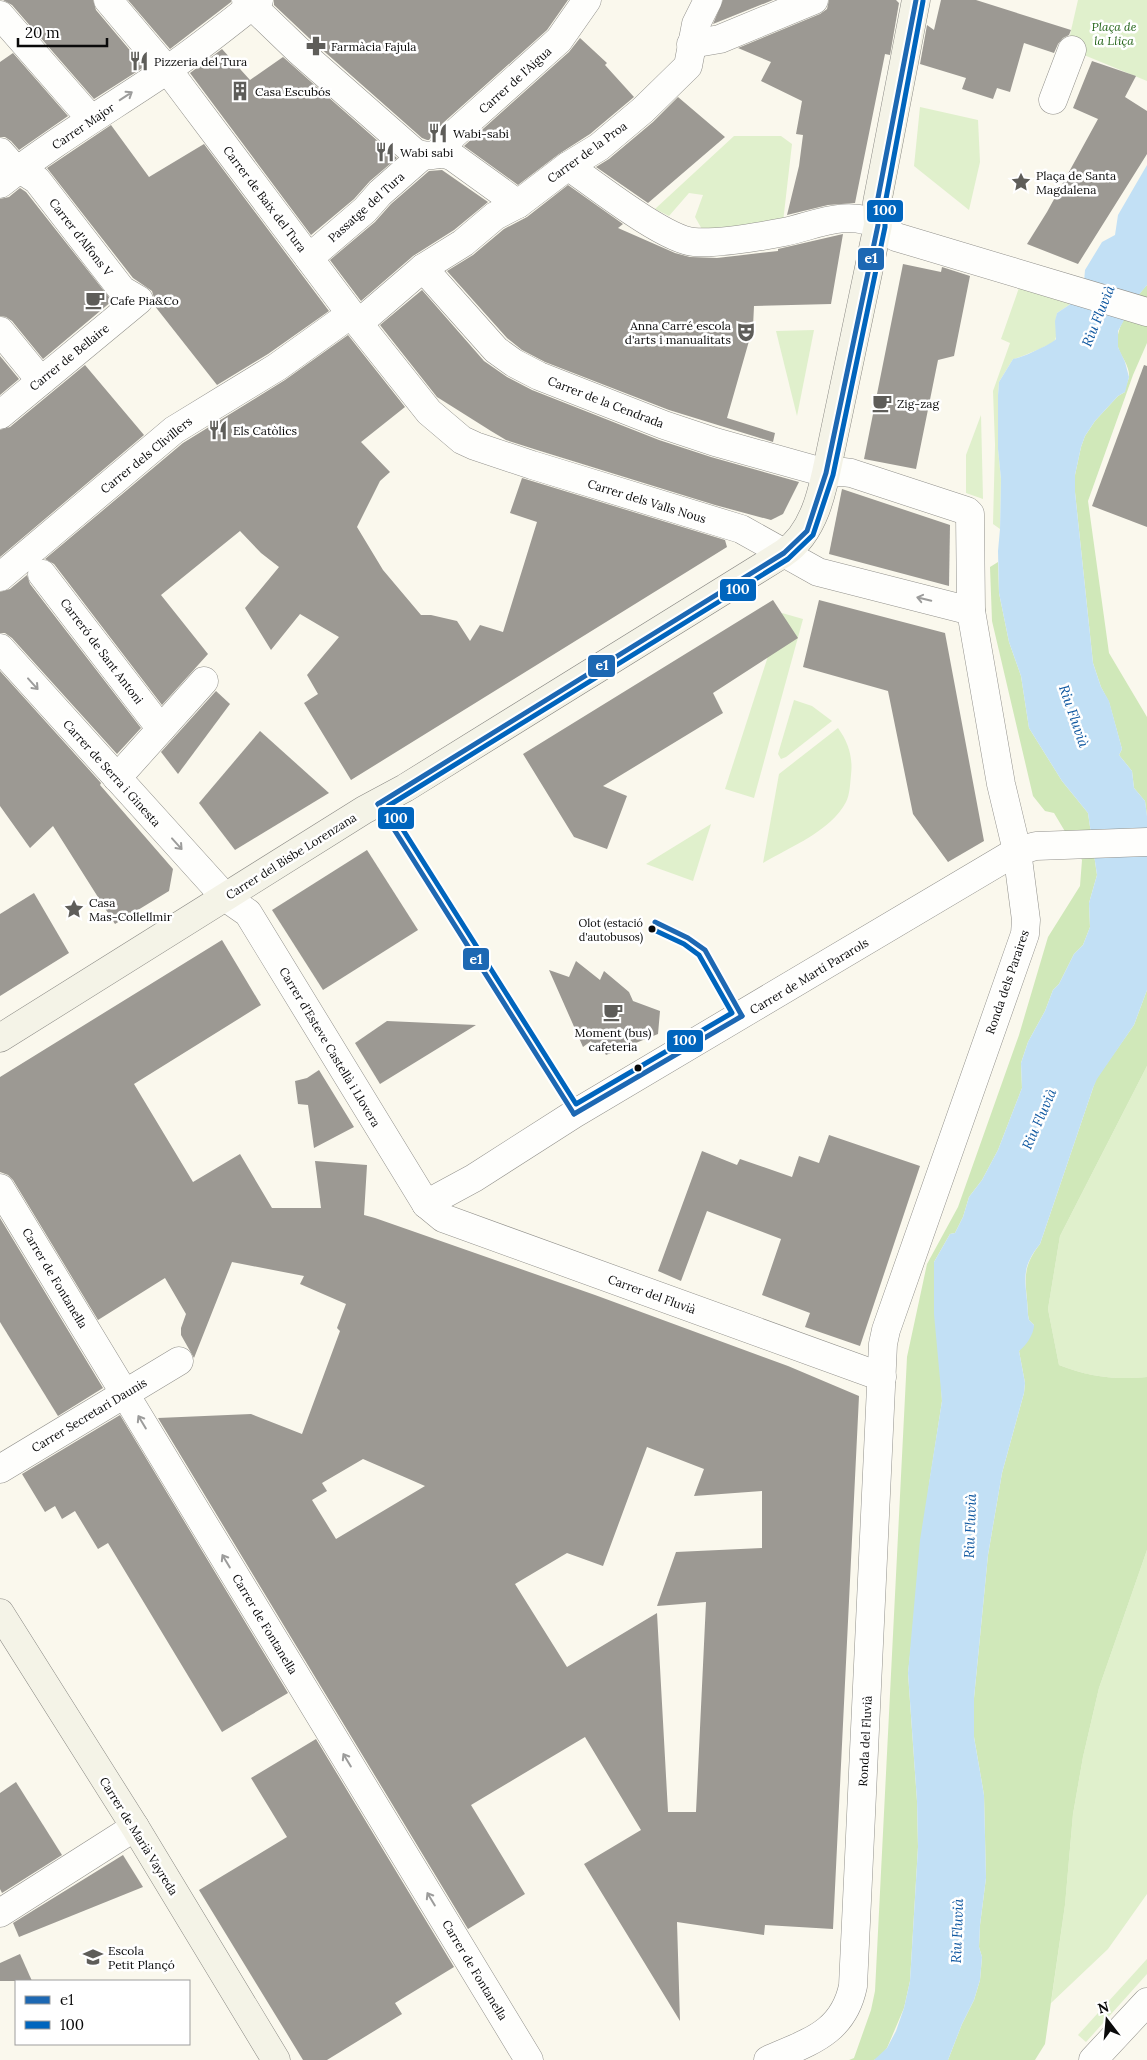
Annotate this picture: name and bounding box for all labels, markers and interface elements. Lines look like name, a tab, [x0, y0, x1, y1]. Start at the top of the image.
scale bar	[18, 15, 106, 47]
park label: Plaça de la Lliça	[1092, 19, 1137, 48]
text: 20 m	[25, 23, 60, 42]
pharmacy icon: Farmàcia Fajula	[305, 35, 327, 57]
place label: Farmàcia Fajula	[331, 39, 417, 54]
street label: Carrer de l'Aigua	[476, 43, 554, 117]
restaurant icon: Pizzeria del Tura	[128, 50, 150, 72]
place label: Pizzeria del Tura	[154, 54, 247, 69]
building icon: Casa Escubós	[229, 80, 251, 102]
place label: Casa Escubós	[255, 84, 331, 99]
one-way arrow	[119, 91, 133, 102]
street label: Carrer Major	[49, 99, 118, 152]
street label: Carrer de la Proa	[544, 118, 630, 186]
restaurant icon: Wabi-sabi	[427, 122, 449, 144]
place label: Wabi-sabi	[453, 126, 509, 141]
restaurant icon: Wabi sabi	[374, 141, 396, 163]
street label: Carrer de Baix del Tura	[220, 143, 310, 255]
place label: Wabi sabi	[400, 145, 453, 160]
place label: Plaça de Santa Magdalena	[1036, 168, 1116, 197]
street label: Passatge del Tura	[325, 169, 407, 245]
place icon: Plaça de Santa Magdalena	[1010, 171, 1032, 193]
street label: Carrer d'Alfons V	[46, 195, 117, 280]
line badge: 100	[866, 199, 904, 223]
text: 100	[873, 201, 897, 219]
line badge: e1	[857, 247, 885, 271]
text: e1	[864, 249, 878, 267]
water label: Riu Fluvià	[1078, 282, 1119, 349]
cafe icon: Cafe Pia&Co	[84, 289, 106, 311]
place label: Cafe Pia&Co	[110, 293, 179, 308]
place label: Anna Carré escola d'arts i manualitats	[625, 318, 731, 347]
street label: Carrer de Bellaire	[26, 320, 112, 394]
theatre icon: Anna Carré escola d'arts i manualitats	[735, 321, 757, 343]
street label: Carrer de la Cendrada	[546, 373, 666, 431]
cafe icon: Zig-zag	[871, 392, 893, 414]
place label: Zig-zag	[897, 396, 939, 411]
street label: Carrer dels Clivillers	[97, 413, 195, 497]
restaurant icon: Els Catòlics	[207, 419, 229, 441]
place label: Els Catòlics	[233, 423, 298, 438]
street label: Carrer dels Valls Nous	[586, 476, 708, 526]
line badge: 100	[719, 578, 757, 602]
text: 100	[726, 580, 750, 598]
one-way arrow	[916, 594, 932, 604]
street label: Carreró de Sant Antoni	[57, 595, 147, 707]
line badge: e1	[587, 654, 616, 678]
text: e1	[595, 656, 609, 674]
one-way arrow	[27, 678, 38, 691]
water label: Riu Fluvià	[1055, 682, 1093, 750]
street label: Carrer de Serra i Ginesta	[60, 716, 164, 830]
line badge: 100	[377, 806, 415, 830]
text: 100	[384, 809, 408, 827]
street label: Carrer del Bisbe Lorenzana	[223, 810, 359, 902]
one-way arrow	[171, 837, 183, 850]
place label: Casa Mas-Collellmir	[89, 895, 173, 924]
place icon: Casa Mas-Collellmir	[63, 898, 85, 920]
place label: Olot (estació d'autobusos)	[579, 916, 643, 945]
marker: Olot (estació d'autobusos)	[647, 924, 657, 934]
street label: Ronda dels Paraires	[982, 928, 1032, 1036]
street label: Carrer de Martí Pararols	[747, 934, 871, 1017]
line badge: e1	[462, 947, 490, 971]
text: e1	[469, 950, 483, 968]
street label: Carrer d'Esteve Castellà i Llovera	[276, 964, 384, 1130]
cafe icon: Moment (bus) cafeteria	[602, 1001, 624, 1023]
place label: Moment (bus) cafeteria	[575, 1025, 652, 1054]
line badge: 100	[666, 1029, 704, 1053]
text: 100	[673, 1031, 697, 1049]
unlabelled marker	[633, 1063, 643, 1073]
water label: Riu Fluvià	[1018, 1085, 1061, 1152]
street label: Carrer de Fontanella	[19, 1225, 91, 1331]
street label: Carrer del Fluvià	[606, 1271, 698, 1317]
street label: Carrer Secretari Daunis	[29, 1374, 150, 1455]
one-way arrow	[137, 1415, 148, 1429]
water label: Riu Fluvià	[960, 1493, 980, 1559]
one-way arrow	[221, 1554, 231, 1568]
street label: Carrer de Fontanella	[229, 1571, 301, 1677]
street label: Ronda del Fluvià	[855, 1695, 875, 1787]
one-way arrow	[342, 1753, 352, 1767]
street label: Carrer de Marià Vayreda	[96, 1774, 182, 1898]
one-way arrow	[426, 1892, 436, 1906]
water label: Riu Fluvià	[947, 1898, 967, 1964]
street label: Carrer de Fontanella	[439, 1917, 511, 2023]
place label: Escola Petit Plançó	[108, 1943, 175, 1972]
school or university icon: Escola Petit Plançó	[82, 1946, 104, 1968]
legend	[15, 1980, 190, 2045]
text: e1	[60, 1990, 74, 2009]
north arrow	[1082, 1995, 1132, 2045]
text: N	[1096, 1997, 1111, 2018]
text: 100	[60, 2015, 84, 2034]

